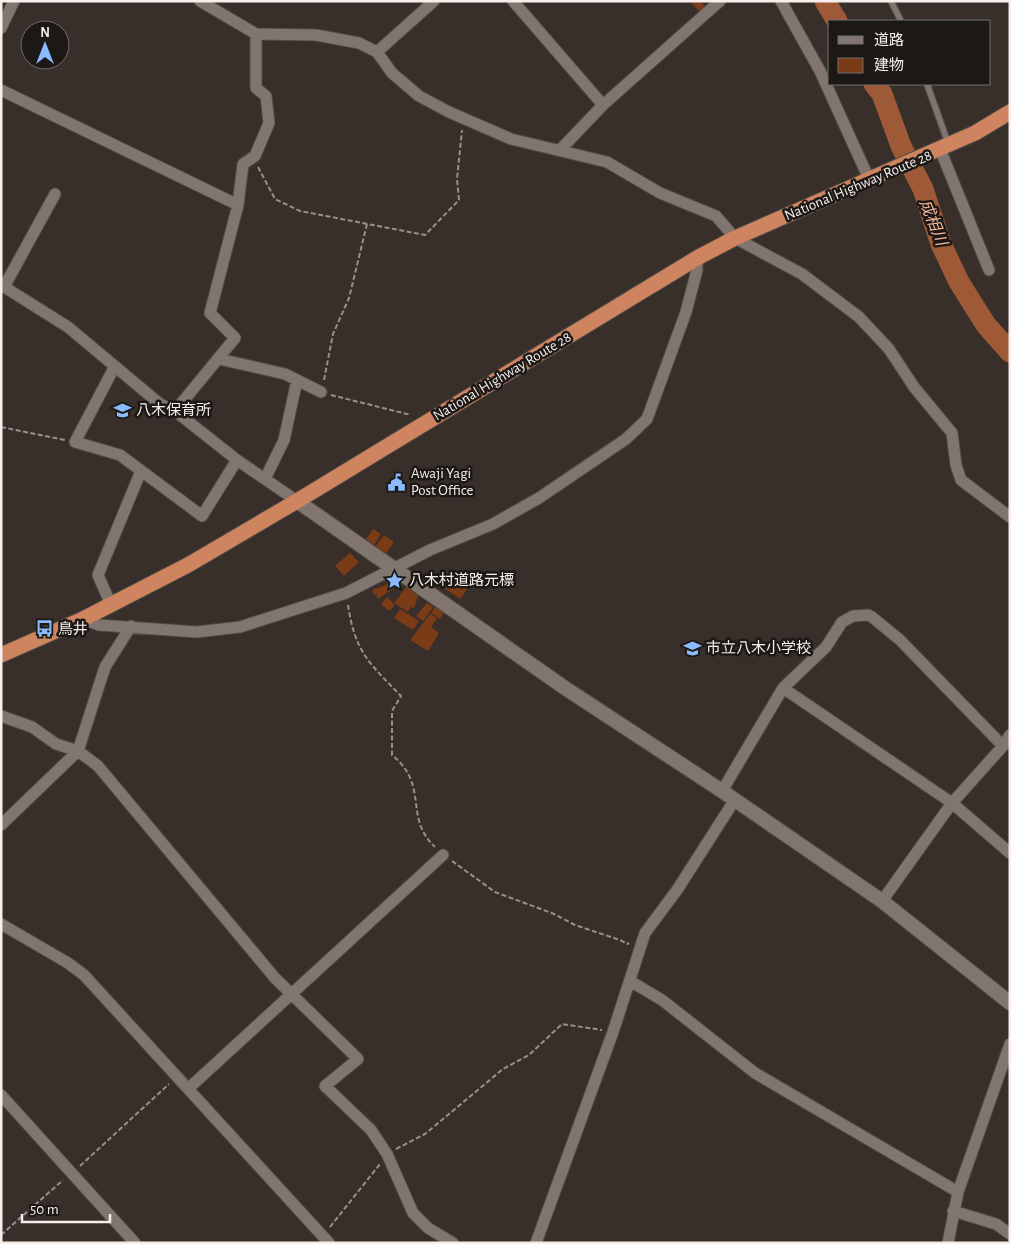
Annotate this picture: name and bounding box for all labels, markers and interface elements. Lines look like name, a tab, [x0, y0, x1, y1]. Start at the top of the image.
north arrow	[20, 20, 70, 70]
legend	[828, 20, 991, 85]
text: N	[40, 26, 50, 40]
text: 道路	[874, 32, 904, 48]
text: 建物	[874, 57, 904, 73]
street label: National Highway Route 28	[782, 148, 934, 223]
water label: 成相川	[917, 197, 951, 249]
street label: National Highway Route 28	[431, 329, 574, 424]
school or university icon: 八木保育所	[112, 400, 132, 420]
place label: 八木保育所	[136, 402, 211, 418]
place label: Awaji Yagi Post Office	[411, 466, 474, 498]
public building icon: Awaji Yagi Post Office	[387, 472, 407, 492]
place icon: 八木村道路元標	[385, 570, 405, 590]
place label: 八木村道路元標	[409, 571, 514, 588]
bus stop icon: 鳥井	[34, 619, 54, 639]
place label: 鳥井	[58, 620, 88, 637]
school or university icon: 市立八木小学校	[682, 638, 702, 658]
place label: 市立八木小学校	[706, 640, 811, 656]
scale bar	[22, 1192, 110, 1224]
text: 50 m	[30, 1202, 59, 1217]

